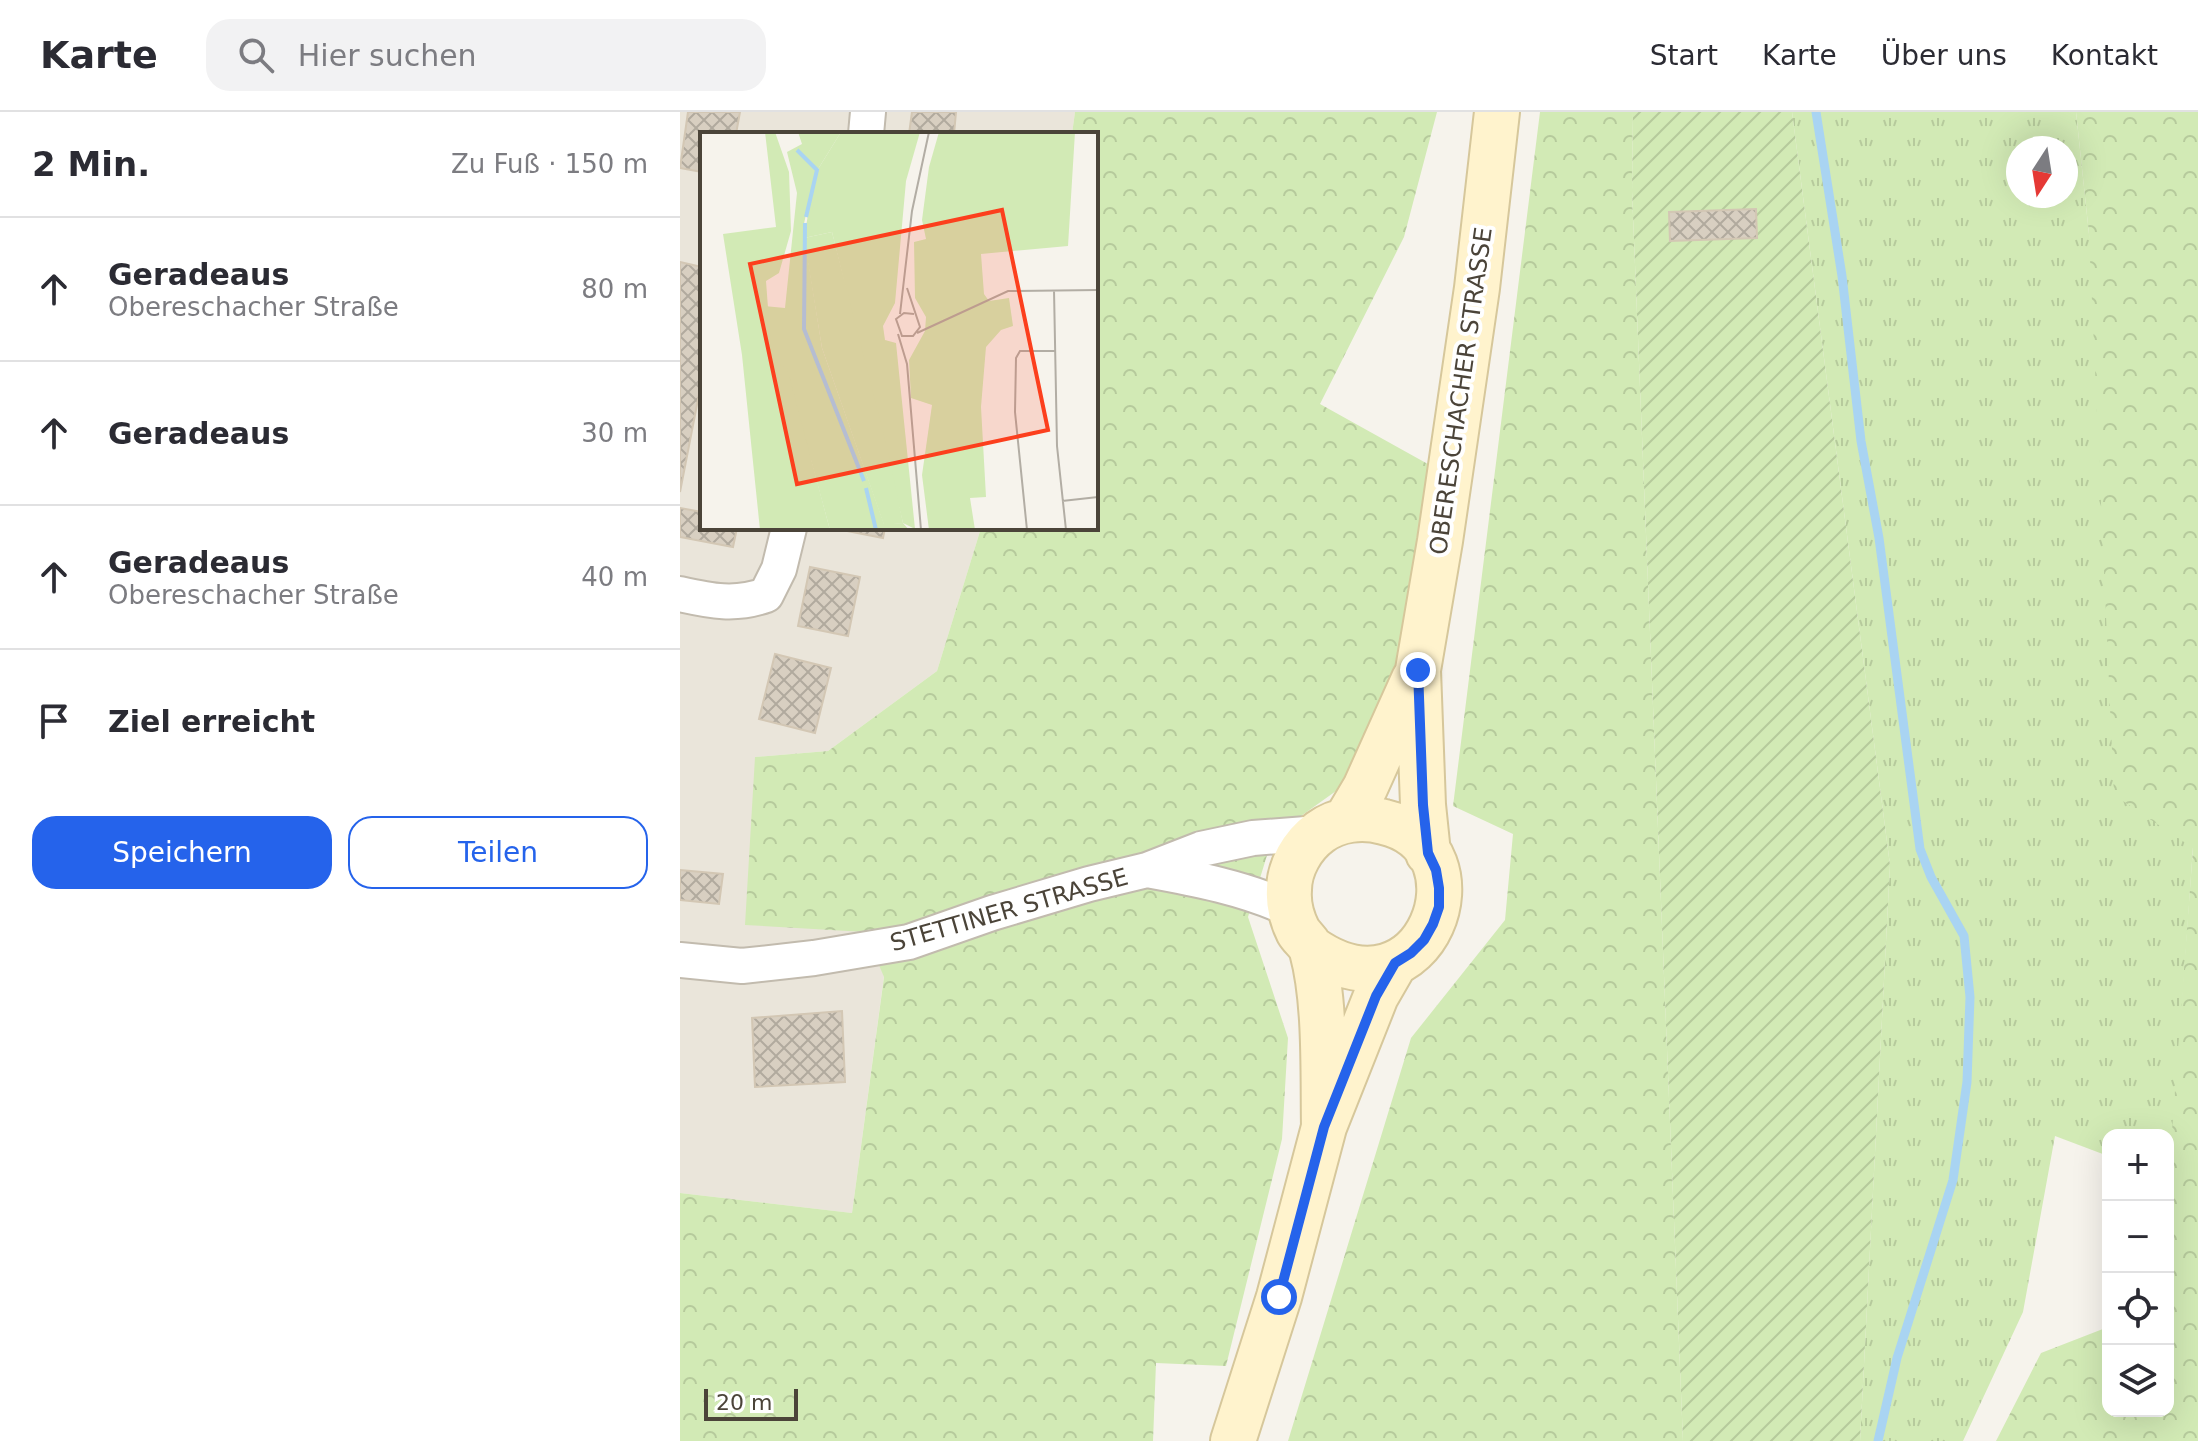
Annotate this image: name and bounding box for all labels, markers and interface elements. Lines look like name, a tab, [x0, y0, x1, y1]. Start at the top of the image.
search box	[206, 19, 766, 91]
text: Karte	[40, 33, 158, 77]
icon: search	[234, 33, 278, 77]
text: Hier suchen	[298, 38, 477, 73]
text: Start	[1650, 39, 1718, 72]
text: Karte	[1762, 39, 1837, 72]
text: Über uns	[1881, 39, 2007, 72]
text: Kontakt	[2051, 39, 2158, 72]
inset map	[700, 132, 1098, 530]
north arrow	[2006, 136, 2078, 208]
text: 2 Min.	[32, 144, 150, 184]
text: Zu Fuß · 150 m	[451, 149, 648, 179]
street label: OBERESCHACHER STRASSE	[1424, 225, 1498, 557]
text: Geradeaus	[108, 257, 289, 292]
icon: ahead	[32, 267, 76, 311]
text: 80 m	[581, 274, 648, 304]
text: Obereschacher Straße	[108, 292, 399, 322]
icon: ahead	[32, 411, 76, 455]
text: Geradeaus	[108, 416, 289, 451]
text: 30 m	[581, 418, 648, 448]
text: Geradeaus	[108, 545, 289, 580]
icon: ahead	[32, 555, 76, 599]
text: 40 m	[581, 562, 648, 592]
text: Obereschacher Straße	[108, 580, 399, 610]
route end	[1400, 652, 1436, 688]
icon: arrive	[32, 699, 76, 743]
text: Ziel erreicht	[108, 704, 315, 739]
button: Speichern	[32, 816, 332, 889]
button: Teilen	[348, 816, 648, 889]
street label: STETTINER STRASSE	[887, 863, 1131, 957]
map controls	[2102, 1129, 2174, 1417]
button: +	[2102, 1129, 2174, 1201]
button: −	[2102, 1201, 2174, 1273]
button: locate	[2102, 1273, 2174, 1345]
route start	[1261, 1279, 1297, 1315]
button: layers	[2102, 1345, 2174, 1417]
scale bar	[704, 1385, 798, 1421]
text: 20 m	[716, 1390, 772, 1415]

